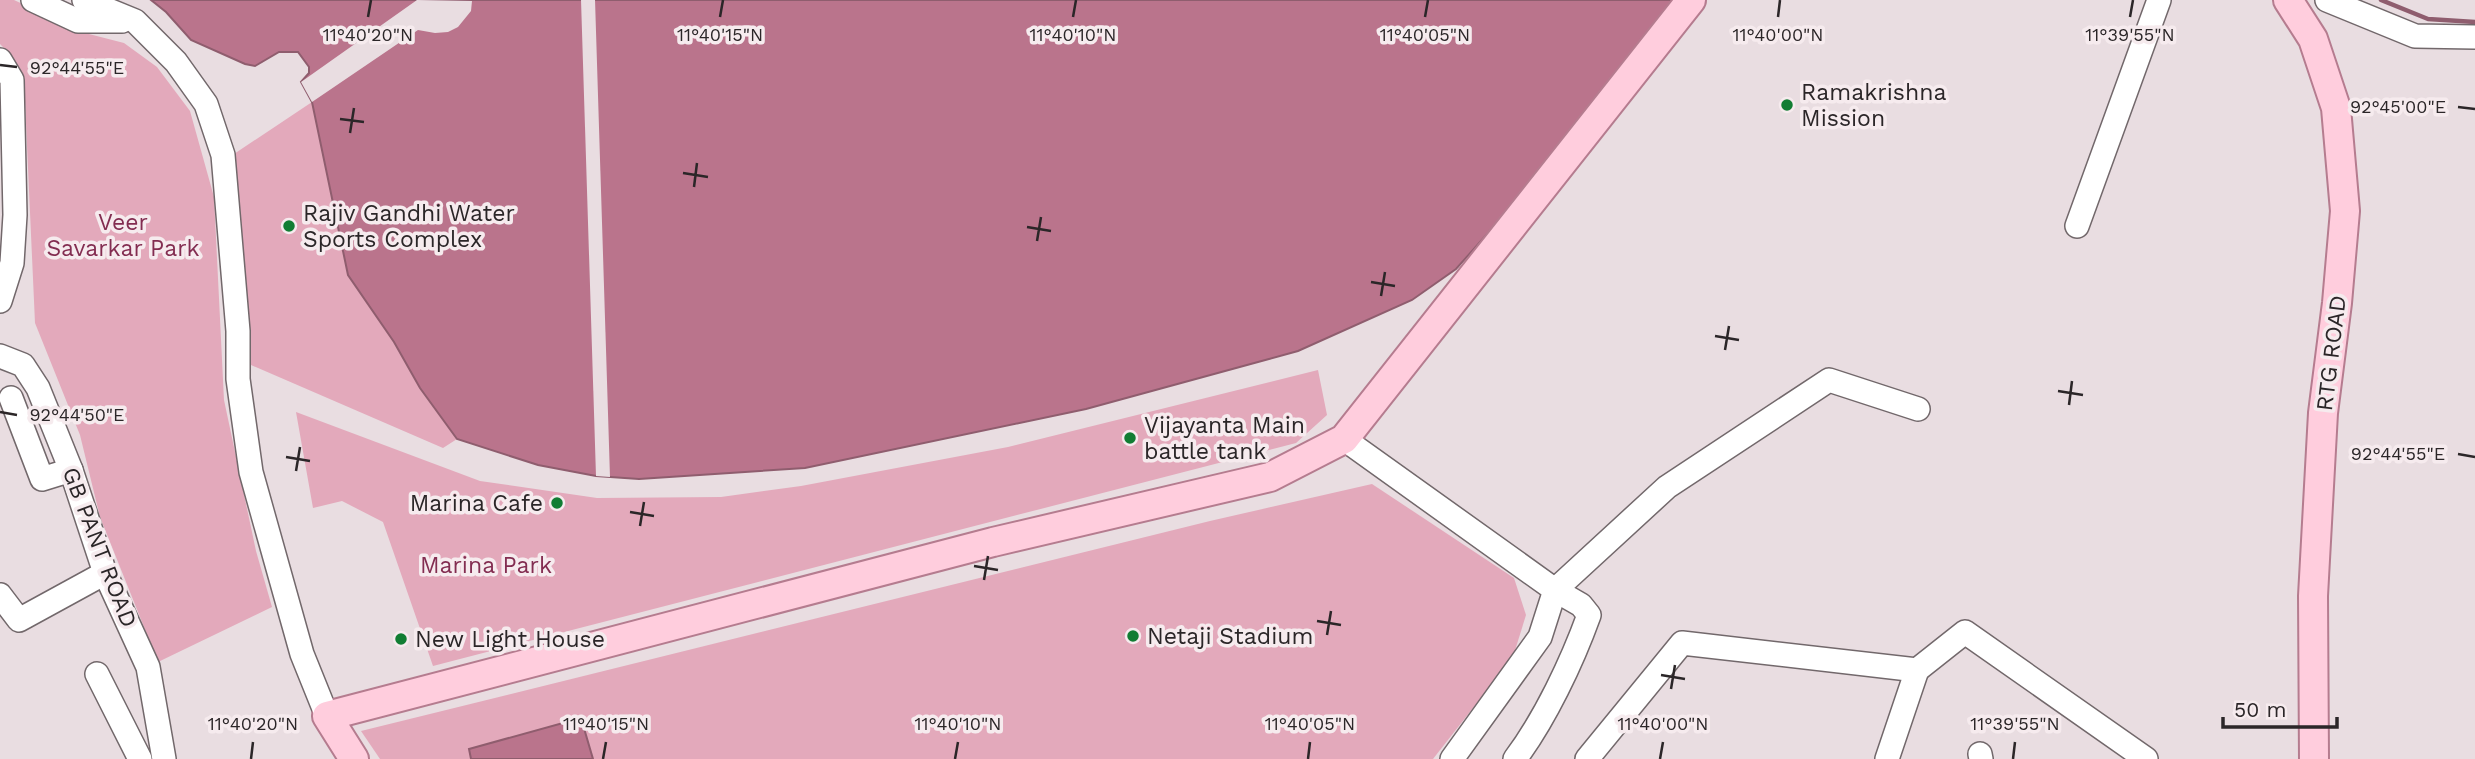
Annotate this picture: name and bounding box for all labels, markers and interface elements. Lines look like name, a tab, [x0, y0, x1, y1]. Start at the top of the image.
text: 11°40'20"N	[323, 24, 413, 45]
text: 11°40'15"N	[677, 24, 763, 45]
text: 11°40'10"N	[1030, 24, 1116, 45]
text: 11°40'05"N	[1380, 24, 1470, 45]
text: 11°40'00"N	[1732, 24, 1824, 45]
text: 11°39'55"N	[2085, 24, 2175, 45]
text: 92°44'55"E	[30, 57, 124, 78]
place label: Ramakrishna Mission	[1801, 79, 1946, 132]
text: 92°45'00"E	[2350, 96, 2446, 117]
marker: Ramakrishna Mission	[1779, 97, 1795, 113]
place label: Rajiv Gandhi Water Sports Complex	[303, 200, 515, 253]
park label: Veer Savarkar Park	[46, 209, 200, 262]
marker: Rajiv Gandhi Water Sports Complex	[281, 218, 297, 234]
street label: RTG ROAD	[2311, 294, 2352, 412]
text: 92°44'50"E	[29, 404, 125, 425]
place label: Vijayanta Main battle tank	[1144, 412, 1305, 465]
marker: Vijayanta Main battle tank	[1122, 430, 1138, 446]
text: 92°44'55"E	[2351, 443, 2445, 464]
street label: GB PANT ROAD	[57, 463, 142, 631]
place label: Marina Cafe	[410, 490, 543, 517]
marker: Marina Cafe	[549, 495, 565, 511]
park label: Marina Park	[420, 552, 552, 579]
place label: Netaji Stadium	[1147, 623, 1313, 650]
place label: New Light House	[415, 626, 605, 653]
marker: Netaji Stadium	[1125, 628, 1141, 644]
marker: New Light House	[393, 631, 409, 647]
scale bar	[2223, 686, 2337, 730]
text: 50 m	[2234, 697, 2286, 722]
text: 11°40'20"N	[208, 713, 298, 734]
text: 11°40'15"N	[563, 713, 649, 734]
text: 11°40'10"N	[915, 713, 1001, 734]
text: 11°40'05"N	[1265, 713, 1355, 734]
text: 11°40'00"N	[1617, 713, 1709, 734]
text: 11°39'55"N	[1970, 713, 2060, 734]

